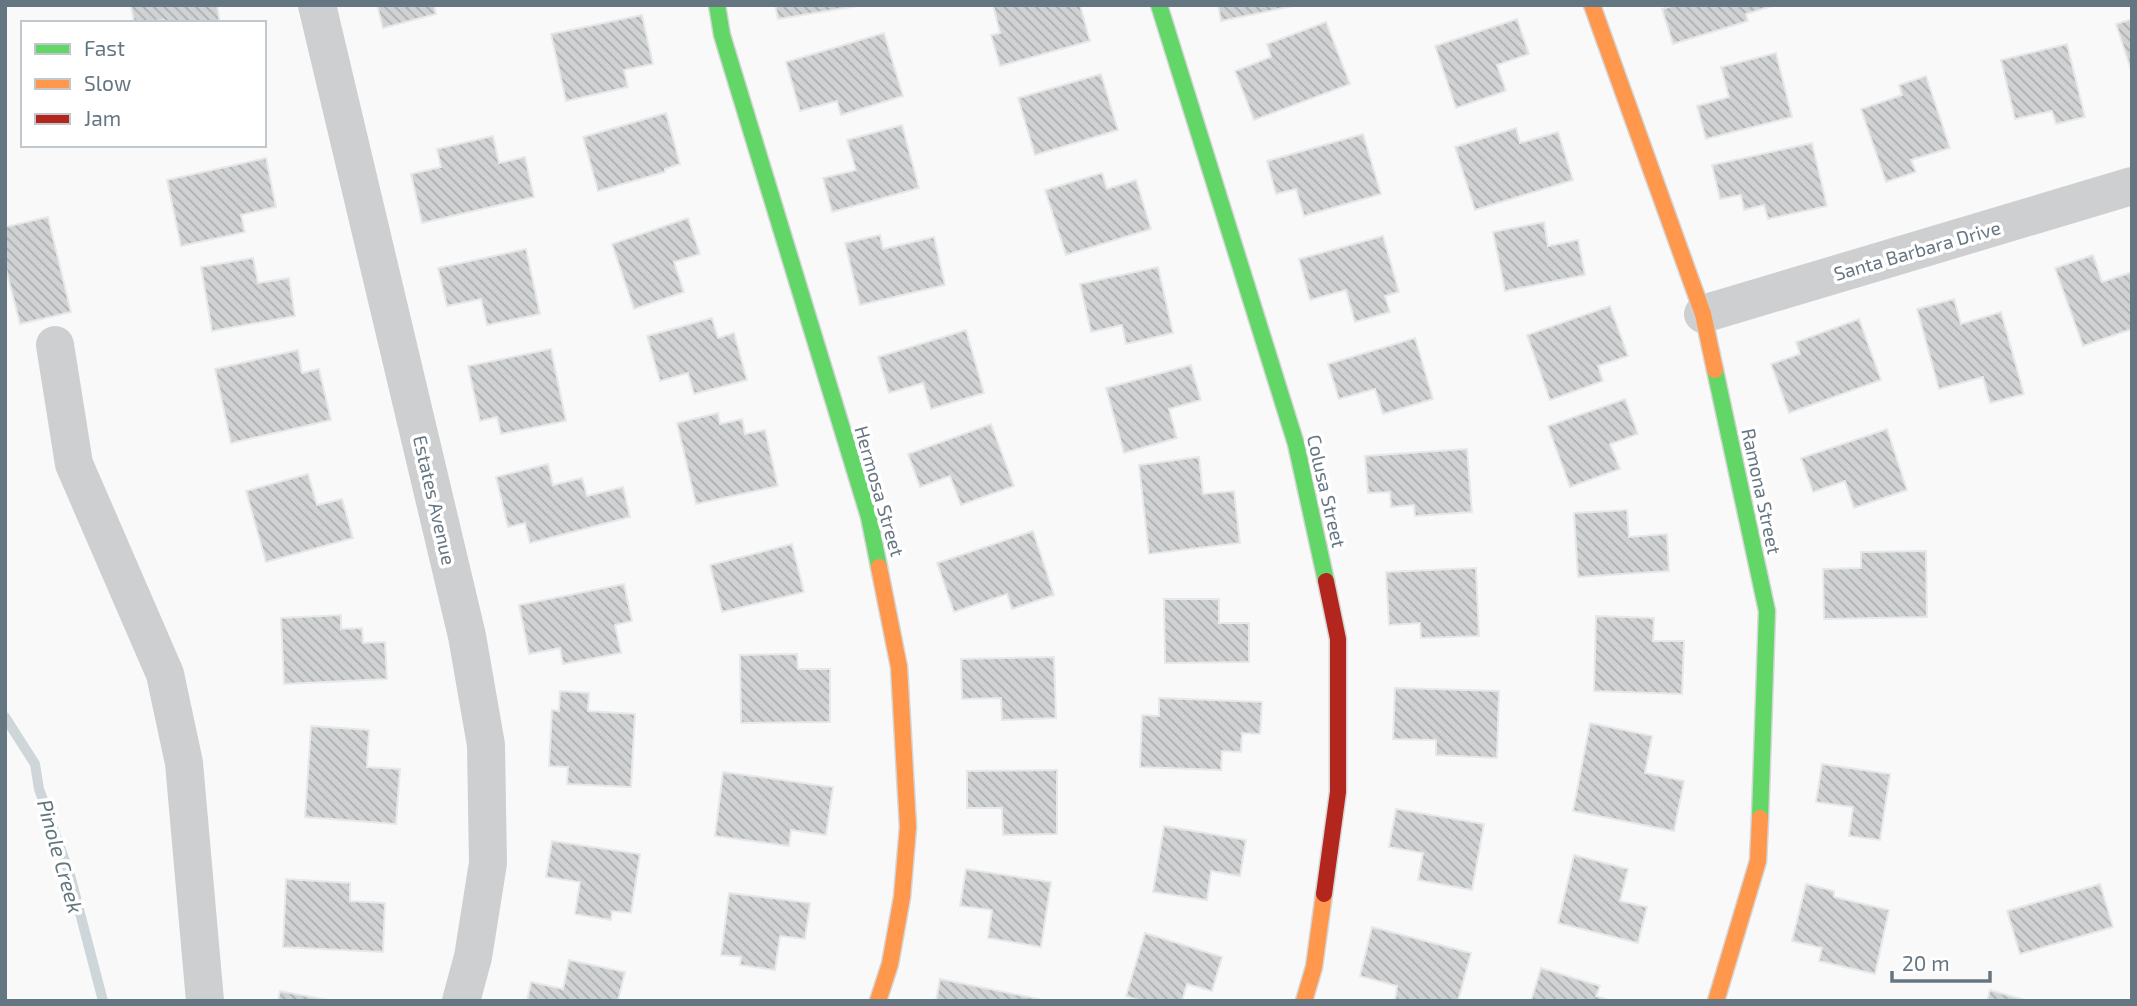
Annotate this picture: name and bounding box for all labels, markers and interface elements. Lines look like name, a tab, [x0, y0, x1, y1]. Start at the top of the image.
legend	[21, 21, 266, 147]
text: Fast	[84, 35, 125, 60]
text: Slow	[84, 70, 131, 95]
text: Jam	[84, 105, 121, 130]
street label: Santa Barbara Drive	[1831, 215, 2003, 285]
street label: Hermosa Street	[850, 423, 910, 559]
street label: Ramona Street	[1737, 426, 1787, 556]
street label: Colusa Street	[1303, 432, 1351, 550]
street label: Estates Avenue	[409, 433, 461, 567]
water label: Pinole Creek	[33, 796, 89, 916]
scale bar	[1892, 940, 1990, 984]
text: 20 m	[1902, 950, 1950, 975]

